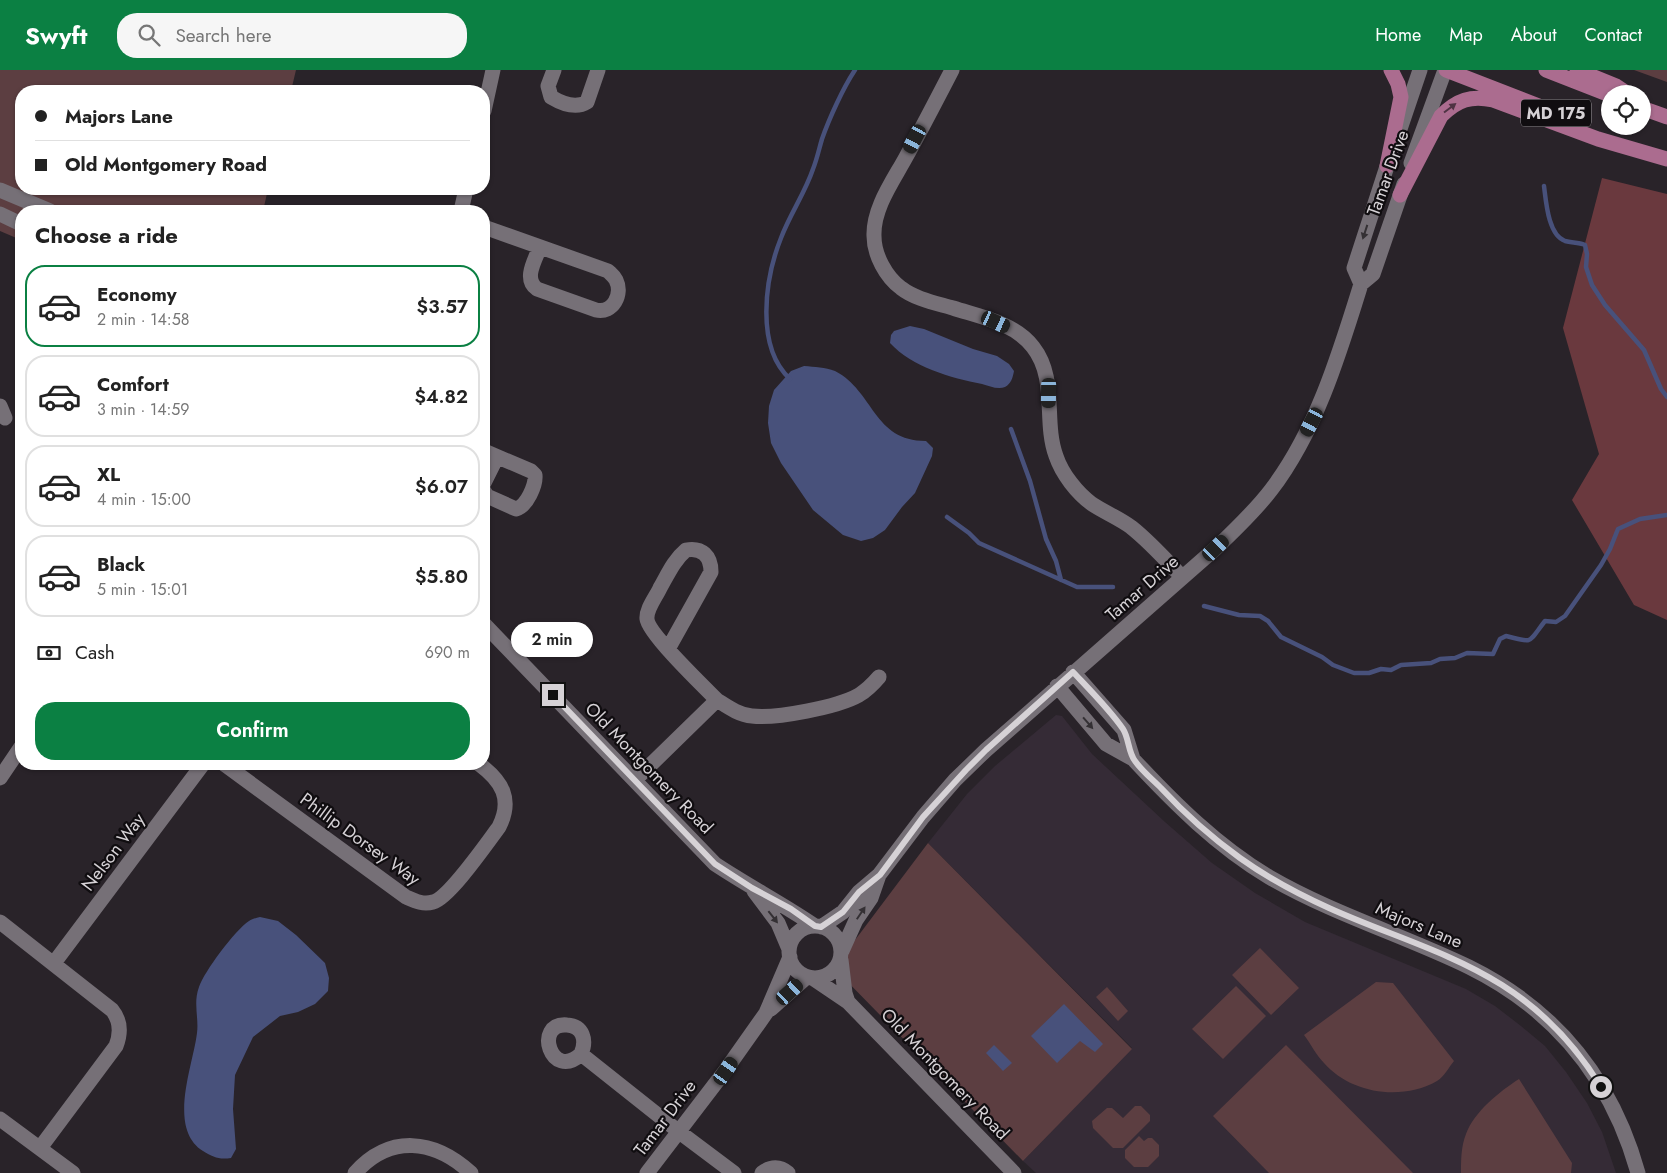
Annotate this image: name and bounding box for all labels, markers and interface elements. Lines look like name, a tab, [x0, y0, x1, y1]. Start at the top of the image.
search box	[117, 13, 467, 58]
text: Swyft	[25, 18, 87, 53]
icon: search	[135, 21, 163, 49]
text: Search here	[175, 22, 272, 49]
text: Home	[1375, 22, 1421, 48]
text: Map	[1449, 22, 1483, 48]
text: About	[1511, 22, 1556, 48]
text: Contact	[1584, 22, 1642, 48]
map controls	[1601, 85, 1651, 135]
button: locate	[1601, 85, 1651, 135]
road number: MD 175	[1521, 99, 1591, 126]
text: Majors Lane	[65, 103, 173, 130]
one-way arrow	[1443, 103, 1457, 113]
car	[901, 122, 928, 156]
street label: Tamar Drive	[1360, 126, 1416, 220]
text: Old Montgomery Road	[65, 151, 267, 178]
text: Choose a ride	[35, 219, 178, 251]
one-way arrow	[1361, 225, 1369, 240]
text: Economy	[97, 281, 177, 308]
icon: car	[37, 284, 82, 329]
text: $3.57	[417, 293, 468, 320]
text: 2 min · 14:58	[97, 308, 189, 331]
car	[979, 309, 1012, 335]
text: Comfort	[97, 371, 169, 398]
icon: car	[37, 374, 82, 419]
car	[1041, 378, 1056, 408]
text: $4.82	[414, 383, 468, 410]
text: 3 min · 14:59	[97, 398, 190, 421]
car	[1298, 405, 1325, 439]
text: XL	[97, 461, 120, 488]
icon: car	[37, 464, 82, 509]
text: $6.07	[415, 473, 468, 500]
text: 4 min · 15:00	[97, 488, 191, 511]
car	[1200, 532, 1232, 564]
street label: Tamar Drive	[1100, 549, 1184, 627]
text: Black	[97, 551, 145, 578]
icon: car	[37, 554, 82, 599]
text: $5.80	[415, 563, 468, 590]
text: 5 min · 15:01	[97, 578, 188, 601]
callout: 2 min	[512, 622, 594, 658]
text: 2 min	[531, 628, 573, 651]
icon: cash	[35, 639, 63, 667]
text: Cash	[75, 639, 115, 666]
text: 690 m	[425, 641, 470, 664]
route end	[542, 684, 564, 706]
street label: Old Montgomery Road	[579, 696, 719, 840]
button: Confirm	[35, 702, 470, 760]
one-way arrow	[1083, 717, 1094, 730]
street label: Phillip Dorsey Way	[295, 786, 426, 892]
street label: Nelson Way	[75, 807, 151, 896]
street label: Majors Lane	[1372, 895, 1466, 955]
one-way arrow	[856, 907, 866, 920]
one-way arrow	[768, 910, 778, 924]
car	[773, 976, 806, 1008]
street label: Old Montgomery Road	[875, 1002, 1015, 1146]
car	[711, 1054, 740, 1088]
street label: Tamar Drive	[628, 1074, 702, 1162]
route start	[1590, 1076, 1612, 1098]

